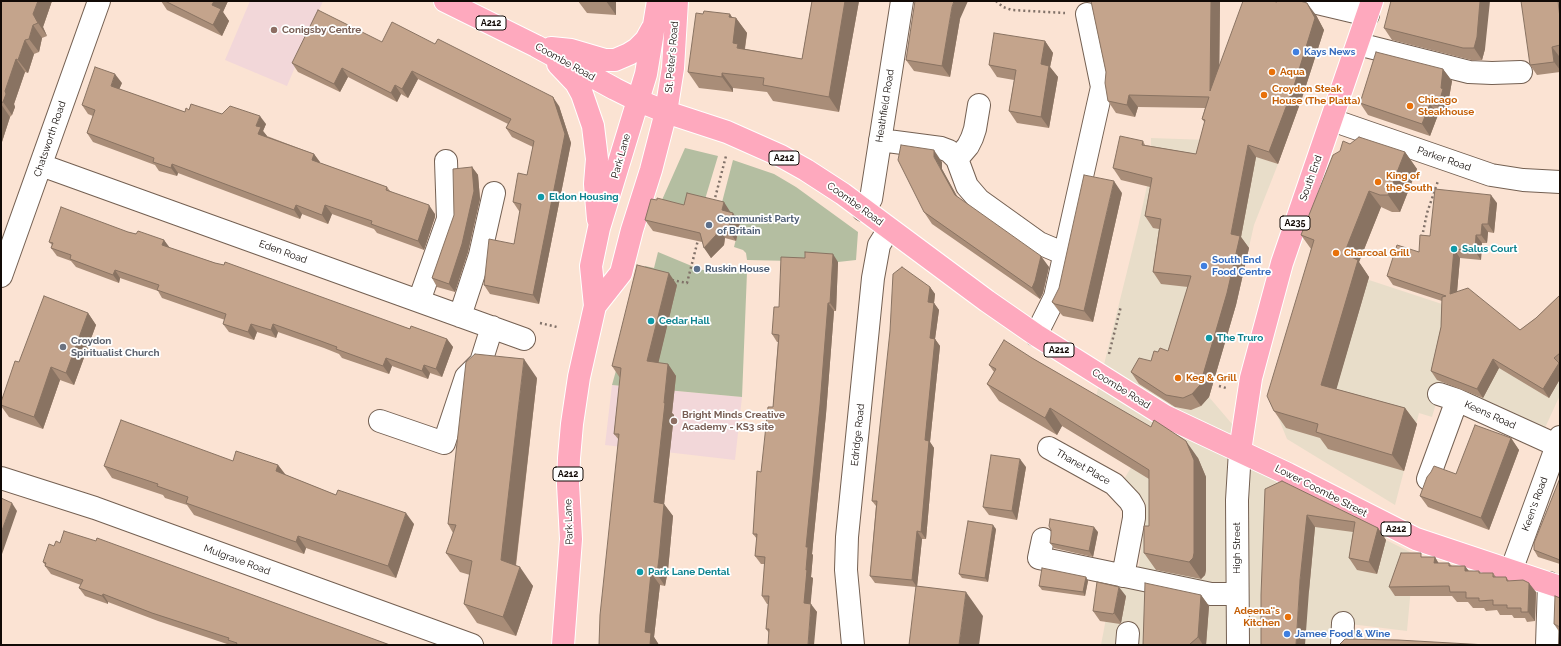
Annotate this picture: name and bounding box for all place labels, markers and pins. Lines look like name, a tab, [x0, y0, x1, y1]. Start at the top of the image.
place label: Conigsby Centre	[282, 24, 361, 36]
marker: Conigsby Centre	[269, 25, 279, 35]
place label: Kays News	[1304, 46, 1355, 58]
marker: Kays News	[1291, 47, 1301, 57]
place label: Aqua	[1280, 66, 1305, 78]
marker: Aqua	[1267, 67, 1277, 77]
place label: Croydon Steak House (The Platta)	[1272, 83, 1360, 106]
marker: Croydon Steak House (The Platta)	[1259, 90, 1269, 100]
place label: Chicago Steakhouse	[1418, 94, 1474, 118]
marker: Chicago Steakhouse	[1405, 101, 1415, 111]
place label: King of the South	[1386, 170, 1433, 194]
marker: King of the South	[1373, 177, 1383, 187]
place label: Eldon Housing	[549, 191, 619, 203]
marker: Eldon Housing	[536, 192, 546, 202]
place label: Communist Party of Britain	[717, 213, 800, 236]
marker: Communist Party of Britain	[704, 220, 714, 230]
place label: Salus Court	[1462, 243, 1517, 255]
marker: Salus Court	[1449, 244, 1459, 254]
place label: Charcoal Grill	[1344, 247, 1409, 259]
marker: Charcoal Grill	[1331, 248, 1341, 258]
place label: South End Food Centre	[1212, 254, 1271, 278]
marker: South End Food Centre	[1199, 261, 1209, 271]
place label: Ruskin House	[705, 263, 770, 275]
marker: Ruskin House	[692, 264, 702, 274]
place label: Cedar Hall	[659, 315, 710, 327]
marker: Cedar Hall	[646, 316, 656, 326]
place label: The Truro	[1217, 332, 1263, 344]
marker: The Truro	[1204, 333, 1214, 343]
place label: Croydon Spiritualist Church	[71, 335, 160, 358]
marker: Croydon Spiritualist Church	[58, 342, 68, 352]
place label: Keg & Grill	[1186, 372, 1237, 384]
marker: Keg & Grill	[1173, 373, 1183, 383]
place label: Bright Minds Creative Academy - KS3 site	[682, 409, 785, 432]
marker: Bright Minds Creative Academy - KS3 site	[669, 416, 679, 426]
place label: Park Lane Dental	[648, 566, 730, 578]
marker: Park Lane Dental	[635, 567, 645, 577]
place label: Adeena''s Kitchen	[1234, 605, 1280, 628]
marker: Adeena''s Kitchen	[1283, 612, 1293, 622]
place label: Jamee Food & Wine	[1295, 628, 1390, 640]
marker: Jamee Food & Wine	[1282, 629, 1292, 639]

